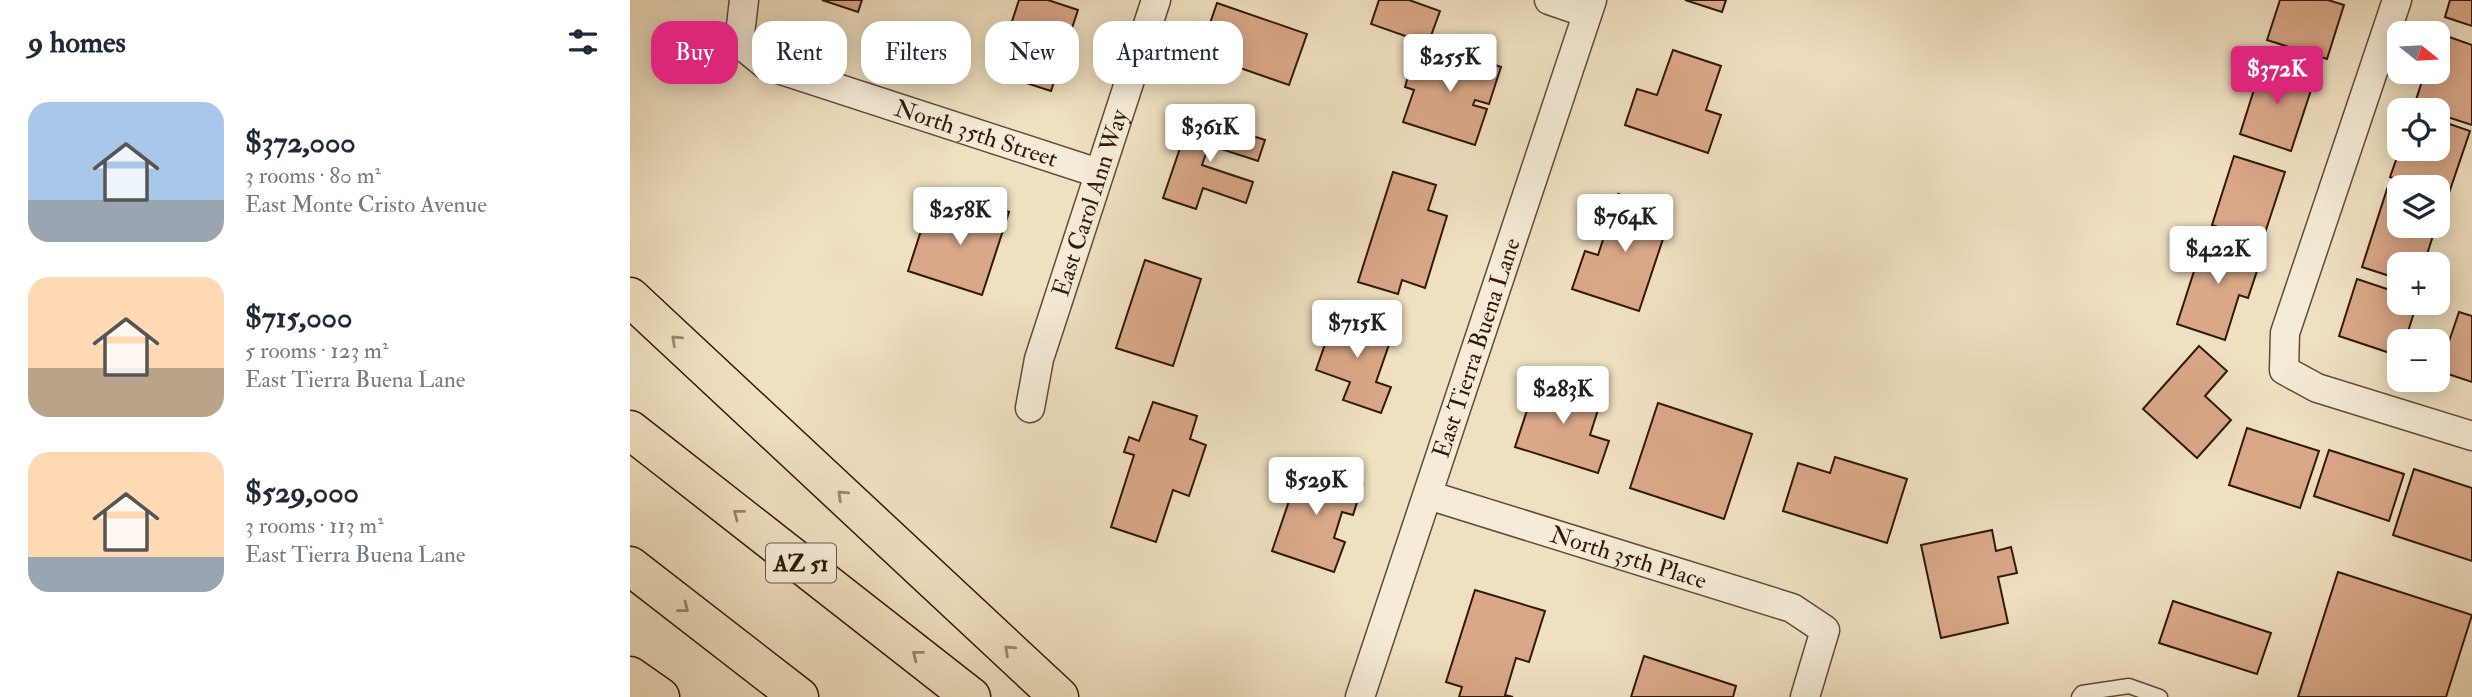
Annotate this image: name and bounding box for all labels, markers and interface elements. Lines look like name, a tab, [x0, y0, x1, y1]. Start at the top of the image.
chip: Buy	[651, 21, 738, 84]
chip: Rent	[752, 21, 847, 84]
chip: Filters	[861, 21, 971, 84]
chip: New	[985, 21, 1079, 84]
chip: Apartment	[1093, 21, 1243, 84]
north arrow	[2387, 21, 2450, 84]
map controls	[2387, 21, 2450, 392]
icon: filters	[564, 23, 602, 61]
text: 9 homes	[28, 24, 126, 61]
pin: $255K	[1401, 34, 1499, 94]
text: $255K	[1420, 42, 1480, 71]
pin: $372K	[2228, 46, 2326, 106]
text: $372K	[2247, 54, 2307, 83]
street label: North 35th Street	[890, 92, 1062, 174]
button: locate	[2387, 98, 2450, 161]
pin: $361K	[1161, 104, 1259, 164]
street label: East Carol Ann Way	[1045, 105, 1135, 300]
text: $361K	[1181, 112, 1239, 141]
text: $372,000	[245, 124, 356, 161]
icon: home	[84, 130, 168, 214]
text: 3 rooms · 80 m²	[245, 161, 381, 190]
button: layers	[2387, 175, 2450, 238]
pin: $258K	[911, 188, 1009, 247]
text: East Monte Cristo Avenue	[245, 190, 487, 219]
pin: $764K	[1576, 194, 1674, 254]
text: $258K	[929, 195, 991, 224]
text: $764K	[1593, 202, 1657, 231]
pin: $422K	[2169, 226, 2267, 286]
street label: East Tierra Buena Lane	[1425, 234, 1527, 462]
text: $422K	[2186, 234, 2250, 263]
button: +	[2387, 252, 2450, 315]
text: $715,000	[245, 299, 352, 336]
pin: $715K	[1308, 300, 1406, 360]
icon: home	[84, 305, 168, 389]
text: $715K	[1328, 308, 1386, 337]
button: −	[2387, 329, 2450, 392]
text: 5 rooms · 123 m²	[245, 336, 388, 365]
one-way arrow	[671, 336, 684, 348]
text: East Tierra Buena Lane	[245, 365, 465, 394]
pin: $283K	[1514, 366, 1612, 426]
text: $283K	[1533, 374, 1593, 403]
pin: $529K	[1267, 458, 1365, 517]
text: $529K	[1285, 465, 1347, 494]
text: $529,000	[245, 474, 359, 511]
icon: home	[84, 480, 168, 564]
one-way arrow	[838, 491, 851, 504]
one-way arrow	[733, 510, 746, 523]
text: 3 rooms · 113 m²	[245, 511, 384, 540]
street label: North 35th Place	[1547, 518, 1710, 596]
text: East Tierra Buena Lane	[245, 540, 465, 569]
road number: AZ 51	[766, 544, 836, 582]
one-way arrow	[676, 600, 688, 613]
one-way arrow	[1004, 646, 1017, 659]
one-way arrow	[912, 650, 925, 663]

